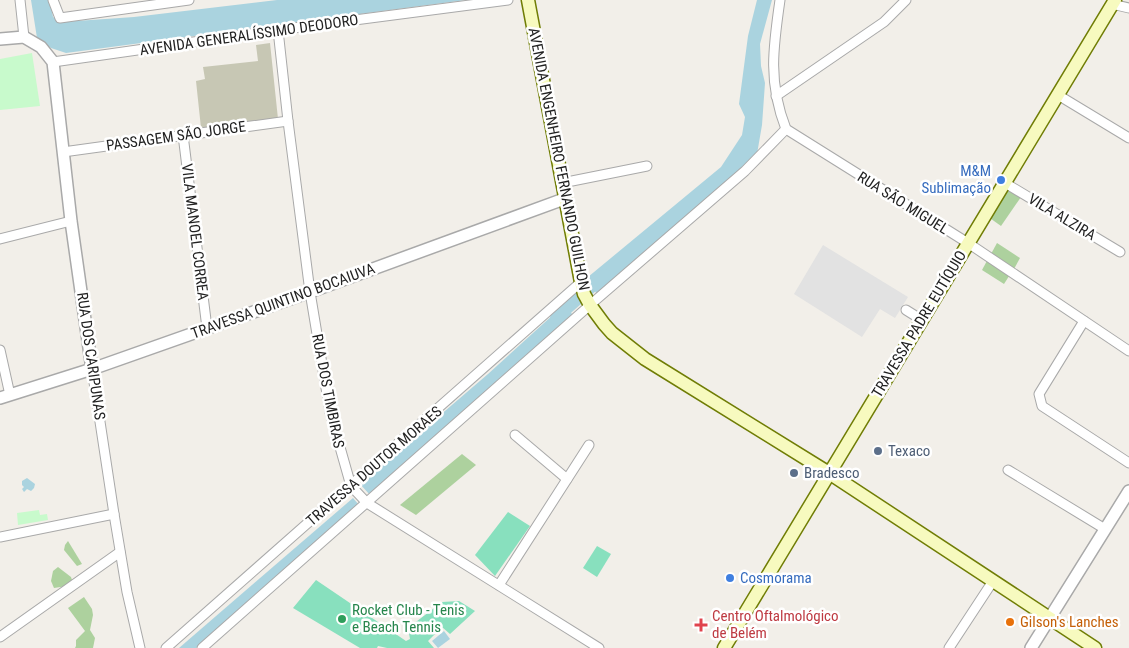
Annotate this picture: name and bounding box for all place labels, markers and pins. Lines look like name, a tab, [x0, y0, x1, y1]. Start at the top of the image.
place label: M&M Sublimação	[922, 162, 991, 197]
marker: M&M Sublimação	[995, 174, 1007, 186]
place label: Texaco	[888, 442, 930, 460]
marker: Texaco	[872, 445, 884, 457]
place label: Bradesco	[804, 464, 859, 482]
marker: Bradesco	[788, 467, 800, 479]
place label: Cosmorama	[740, 569, 812, 587]
marker: Cosmorama	[724, 572, 736, 584]
place label: Rocket Club - Tenis e Beach Tennis	[352, 601, 465, 636]
place label: Centro Oftalmológico de Belém	[712, 607, 839, 642]
marker: Rocket Club - Tenis e Beach Tennis	[336, 613, 348, 625]
place label: Gilson's Lanches	[1020, 613, 1119, 631]
marker: Gilson's Lanches	[1004, 616, 1016, 628]
marker: Centro Oftalmológico de Belém	[694, 618, 708, 632]

